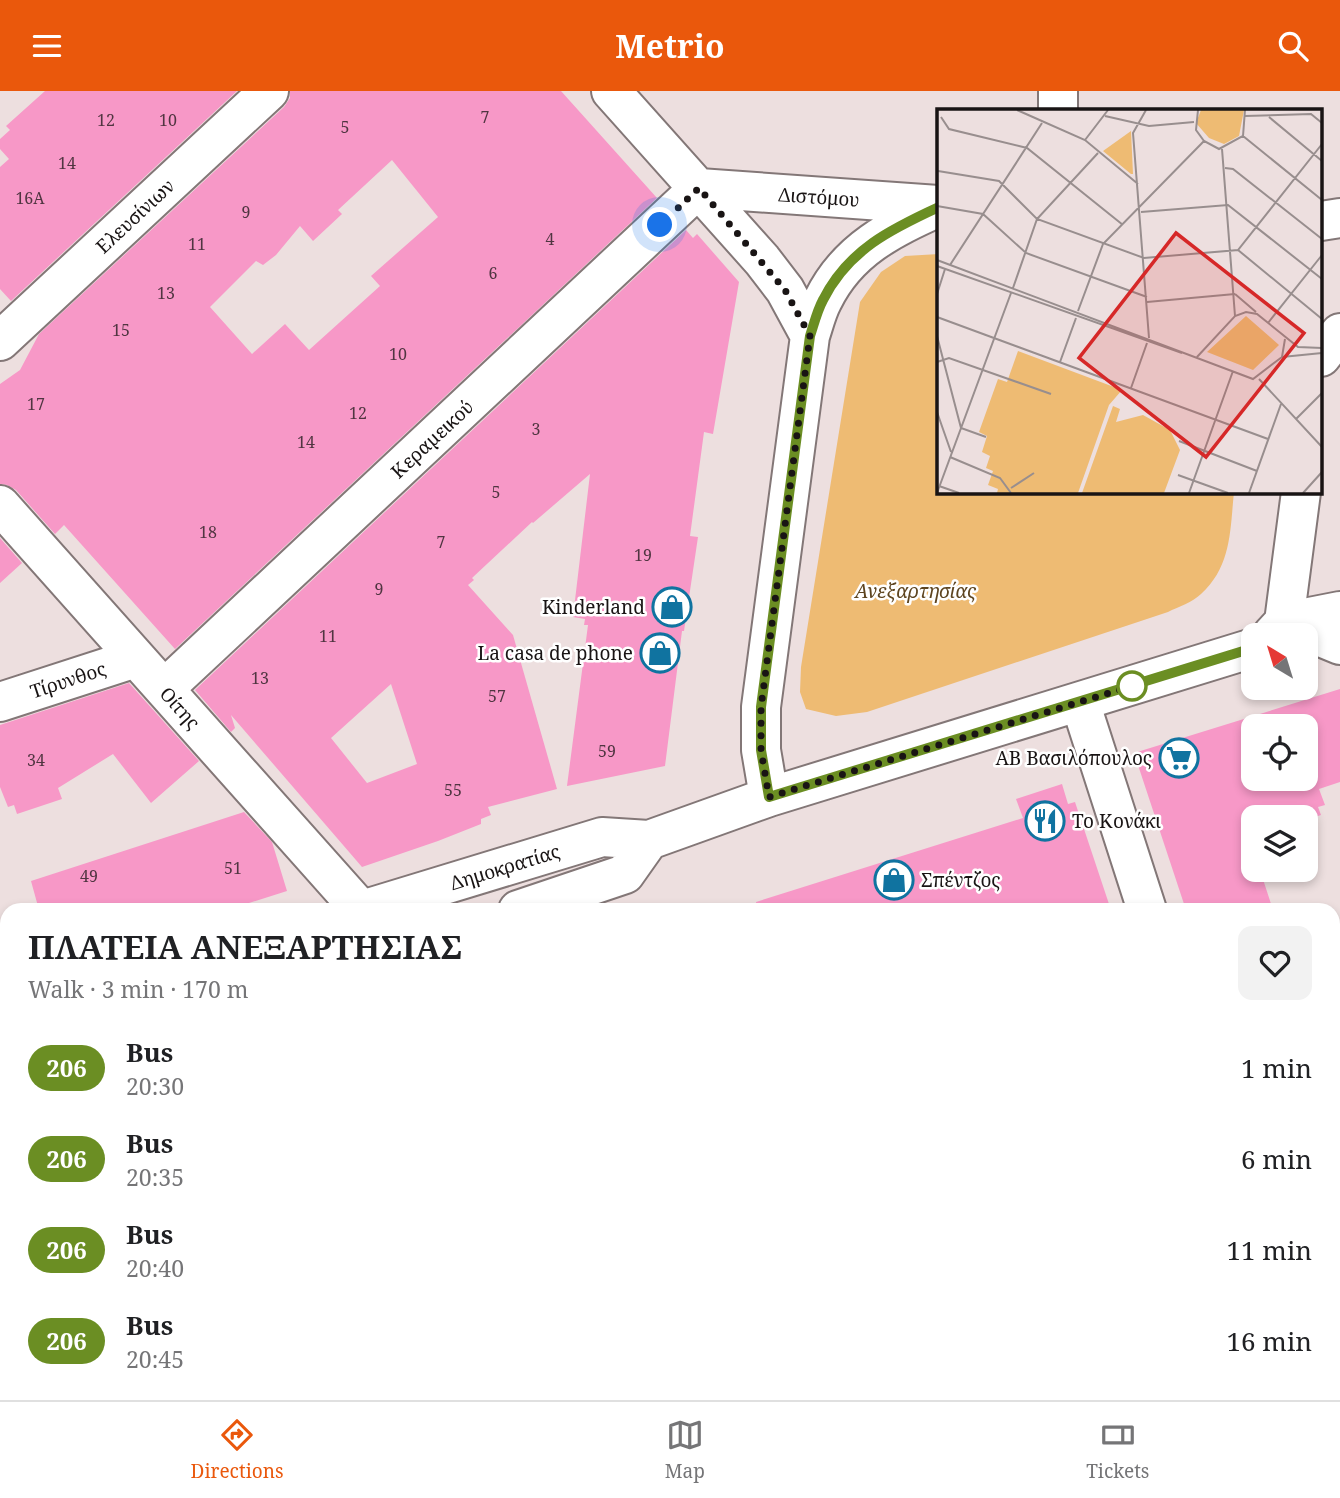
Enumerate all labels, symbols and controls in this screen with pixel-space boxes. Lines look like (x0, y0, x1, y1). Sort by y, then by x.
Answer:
text: Metrio (615, 24, 725, 67)
icon: menu (28, 27, 66, 65)
icon: search (1274, 27, 1312, 65)
house number: 7 (481, 106, 490, 128)
house number: 12 (97, 109, 115, 131)
house number: 10 (159, 109, 177, 131)
inset map (937, 109, 1322, 493)
house number: 5 (341, 116, 349, 138)
house number: 14 (58, 152, 76, 174)
street label: Ελευσίνιων (90, 173, 180, 259)
street label: Διστόμου (778, 181, 860, 213)
house number: 16Α (15, 187, 45, 209)
house number: 9 (242, 201, 250, 223)
your location (642, 207, 677, 242)
house number: 4 (546, 228, 555, 250)
house number: 11 (188, 233, 206, 255)
house number: 6 (489, 262, 498, 284)
house number: 13 (157, 282, 175, 304)
house number: 15 (112, 319, 130, 341)
house number: 10 (389, 343, 407, 365)
house number: 17 (27, 393, 45, 415)
street label: Κεραµεικού (385, 394, 479, 484)
house number: 12 (349, 402, 367, 424)
house number: 3 (532, 418, 541, 440)
house number: 14 (297, 431, 315, 453)
house number: 5 (492, 481, 500, 503)
house number: 18 (199, 521, 217, 543)
house number: 7 (437, 531, 446, 553)
house number: 19 (634, 544, 652, 566)
house number: 9 (375, 578, 383, 600)
park label: Ανεξαρτησίας (854, 578, 977, 604)
shop icon: Kinderland (651, 586, 693, 628)
place label: Kinderland (542, 594, 645, 620)
north arrow (1241, 623, 1318, 700)
map controls (1241, 623, 1318, 882)
house number: 11 (319, 625, 337, 647)
shop icon: La casa de phone (639, 632, 681, 674)
place label: La casa de phone (477, 640, 633, 666)
street label: Τίρυνθος (27, 656, 109, 704)
house number: 13 (251, 667, 269, 689)
unlabelled marker (1117, 671, 1147, 701)
street label: Οίτης (154, 681, 206, 735)
house number: 57 (488, 685, 506, 707)
button: locate (1241, 714, 1318, 791)
supermarket icon: ΑΒ Βασιλόπουλος (1158, 737, 1200, 779)
house number: 59 (598, 740, 616, 762)
place label: ΑΒ Βασιλόπουλος (995, 745, 1152, 771)
house number: 34 (27, 749, 45, 771)
house number: 55 (444, 779, 462, 801)
restaurant icon: Το Κονάκι (1024, 800, 1066, 842)
button: layers (1241, 805, 1318, 882)
place label: Το Κονάκι (1072, 808, 1162, 834)
street label: Δημοκρατίας (447, 838, 563, 896)
house number: 51 (224, 857, 242, 879)
shop icon: Σπέντζος (873, 859, 915, 901)
house number: 49 (80, 865, 98, 887)
place label: Σπέντζος (921, 867, 1000, 893)
text: ΠΛΑΤΕΙΑ ΑΝΕΞΑΡΤΗΣΙΑΣ (28, 924, 462, 969)
button: heart (1238, 926, 1312, 1000)
text: Walk · 3 min · 170 m (28, 973, 248, 1005)
text: Bus (126, 1034, 173, 1070)
text: 1 min (1241, 1050, 1312, 1086)
text: 206 (46, 1051, 87, 1084)
text: 20:30 (126, 1070, 184, 1102)
text: Bus (126, 1125, 173, 1161)
text: 6 min (1241, 1141, 1312, 1177)
text: 206 (46, 1142, 87, 1175)
text: 20:35 (126, 1161, 184, 1193)
text: Bus (126, 1216, 173, 1252)
text: 11 min (1227, 1232, 1312, 1268)
text: 206 (46, 1233, 87, 1266)
text: 20:40 (126, 1252, 184, 1284)
text: Bus (126, 1307, 173, 1343)
text: 16 min (1227, 1323, 1312, 1359)
text: 206 (46, 1324, 87, 1357)
text: 20:45 (126, 1343, 184, 1375)
tab: Directions (191, 1416, 284, 1484)
tab: Map (665, 1416, 705, 1484)
tab: Tickets (1086, 1416, 1149, 1484)

